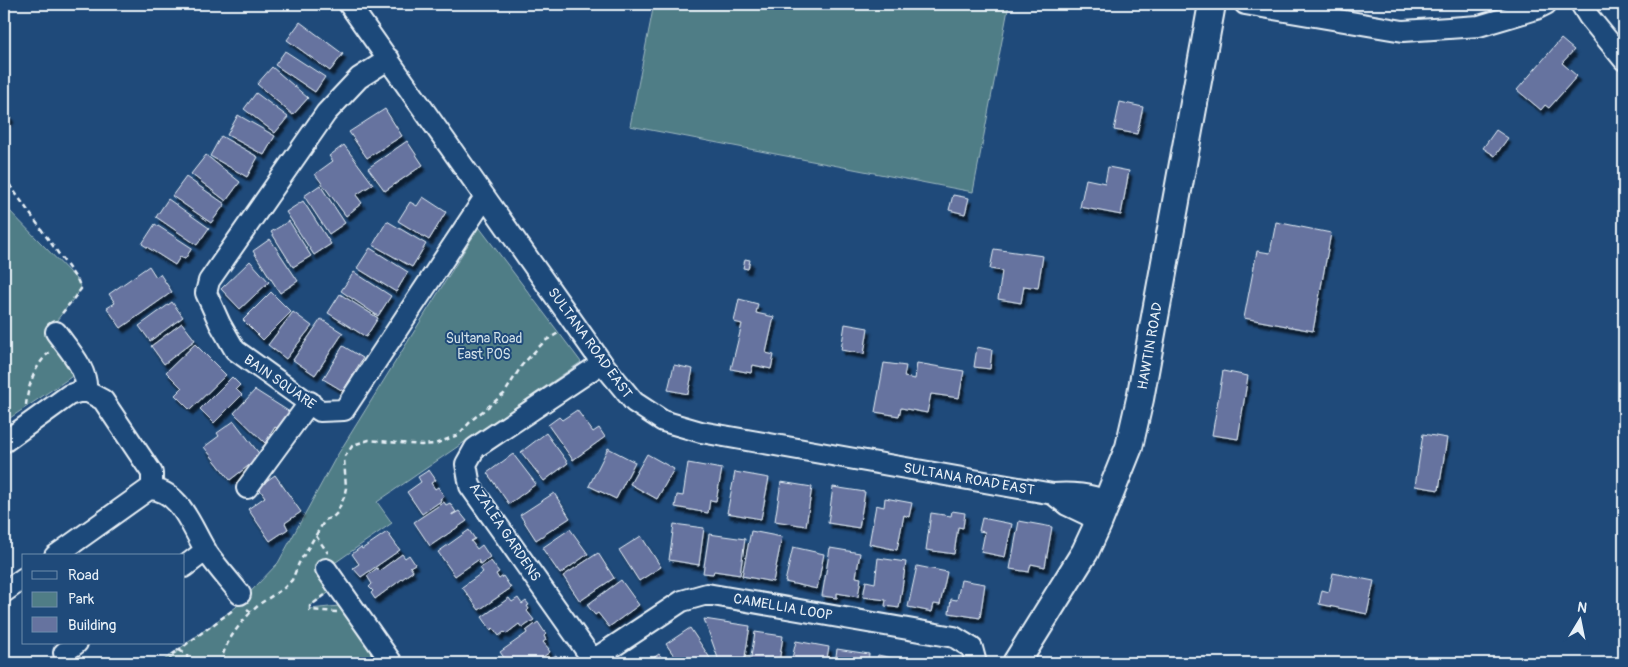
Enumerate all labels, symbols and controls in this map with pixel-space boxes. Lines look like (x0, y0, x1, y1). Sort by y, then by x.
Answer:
street label: SULTANA ROAD EAST (544, 284, 636, 402)
street label: HAWTIN ROAD (1134, 301, 1166, 391)
park label: Sultana Road East POS (446, 330, 523, 363)
street label: BAIN SQUARE (241, 351, 319, 413)
street label: SULTANA ROAD EAST (902, 459, 1036, 499)
street label: AZALEA GARDENS (466, 479, 544, 585)
legend (22, 554, 185, 644)
text: Road (68, 566, 99, 585)
text: Park (68, 590, 95, 609)
street label: CAMELLIA LOOP (732, 590, 834, 624)
north arrow (1556, 594, 1606, 644)
text: N (1576, 598, 1588, 617)
text: Building (68, 616, 116, 635)

